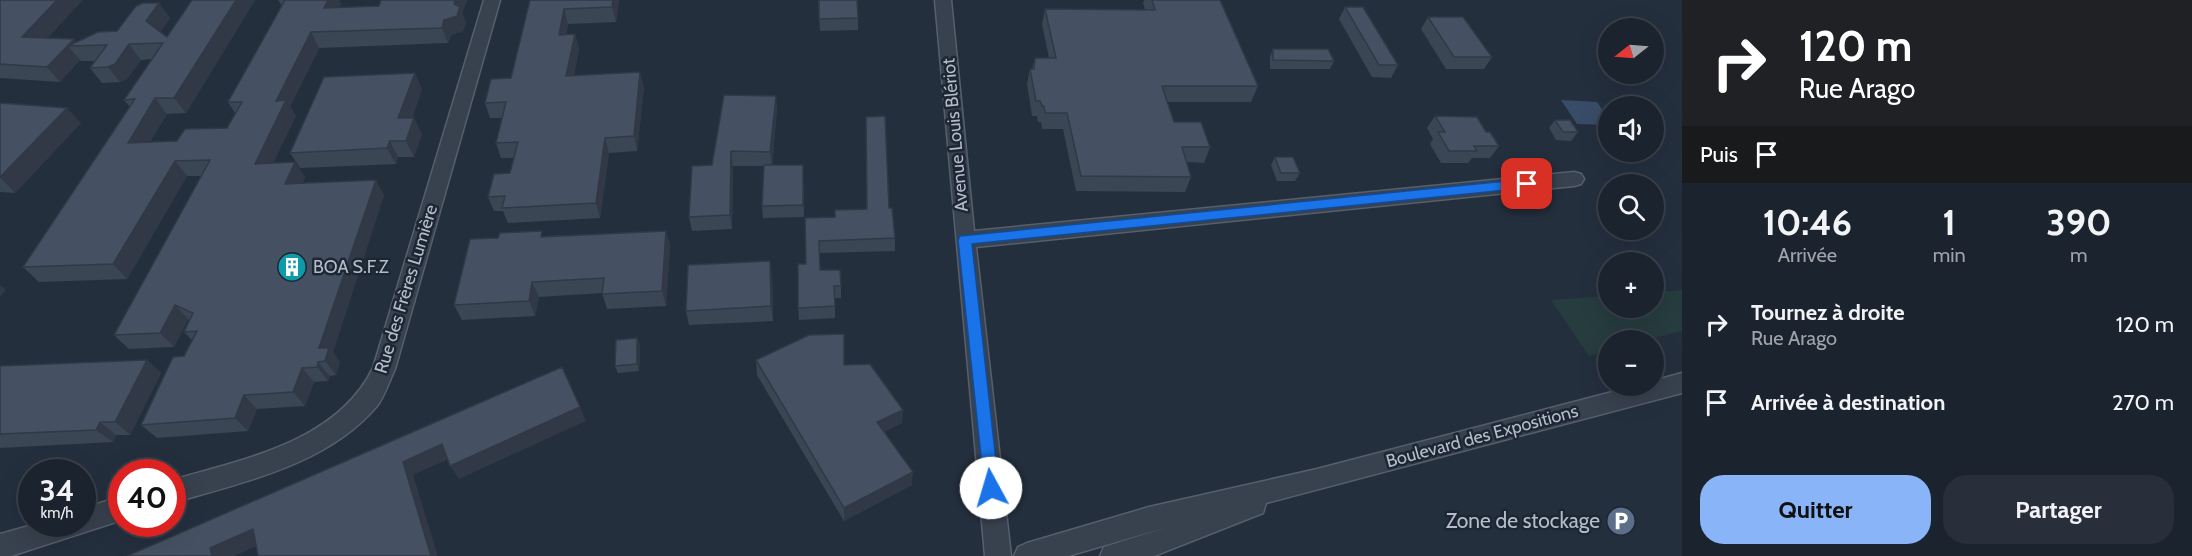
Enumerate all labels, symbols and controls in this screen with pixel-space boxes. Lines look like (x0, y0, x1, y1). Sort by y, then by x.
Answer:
north arrow (1598, 18, 1664, 84)
map controls (1598, 18, 1664, 396)
text: 120 m (1799, 20, 1912, 72)
icon: right (1700, 24, 1778, 102)
street label: Avenue Louis Blériot (937, 57, 973, 213)
text: Rue Arago (1799, 72, 1915, 105)
button: sound (1598, 96, 1664, 162)
icon: arrive (1750, 138, 1783, 171)
text: Puis (1700, 141, 1738, 168)
pin (1501, 158, 1552, 209)
icon: arrive (1510, 167, 1543, 200)
button: search (1598, 174, 1664, 240)
text: 10:46 (1763, 200, 1852, 244)
text: 1 (1942, 200, 1956, 244)
text: 390 (2046, 200, 2111, 244)
street label: Rue des Frères Lumière (370, 202, 442, 376)
text: Arrivée (1778, 243, 1837, 267)
text: min (1933, 243, 1966, 267)
text: m (2070, 243, 2088, 267)
building icon: BOA S.F.Z (276, 251, 308, 283)
button: + (1598, 252, 1664, 318)
place label: BOA S.F.Z (313, 256, 389, 278)
text: Tournez à droite (1751, 299, 1905, 326)
icon: right (1700, 308, 1733, 341)
text: 120 m (2116, 311, 2174, 338)
text: Rue Arago (1751, 326, 1837, 350)
button: − (1598, 330, 1664, 396)
icon: arrive (1700, 386, 1733, 419)
text: Arrivée à destination (1751, 389, 1945, 416)
text: 270 m (2112, 389, 2174, 416)
street label: Boulevard des Expositions (1384, 400, 1580, 472)
position arrow (959, 456, 1023, 520)
speed limit sign: 40 (108, 459, 186, 537)
text: 34 (40, 472, 74, 509)
button: Quitter (1700, 475, 1931, 544)
button: Partager (1943, 475, 2174, 544)
text: km/h (41, 504, 73, 522)
parking icon: Zone de stockage (1605, 505, 1637, 537)
place label: Zone de stockage (1446, 508, 1600, 533)

